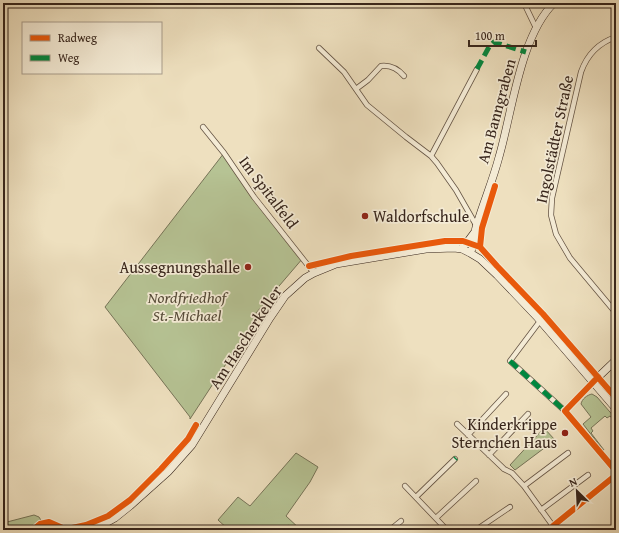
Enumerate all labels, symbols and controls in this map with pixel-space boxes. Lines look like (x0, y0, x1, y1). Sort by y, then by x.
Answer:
legend (22, 22, 162, 74)
scale bar (469, 22, 536, 48)
text: 100 m (475, 27, 505, 44)
text: Radweg (58, 29, 97, 46)
text: Weg (58, 49, 79, 66)
street label: Am Banngraben (470, 56, 522, 166)
street label: Ingolstädter Straße (529, 73, 579, 205)
street label: Im Spitalfeld (234, 151, 305, 234)
place label: Waldorfschule (373, 204, 469, 228)
marker: Waldorfschule (360, 211, 370, 221)
place label: Aussegnungshalle (119, 255, 240, 279)
marker: Aussegnungshalle (243, 262, 253, 272)
street label: Am Hascherkeller (202, 280, 288, 394)
park label: Nordfriedhof St.-Michael (147, 285, 230, 327)
place label: Kinderkrippe Sternchen Haus (451, 412, 557, 454)
marker: Kinderkrippe Sternchen Haus (560, 428, 570, 438)
north arrow (557, 471, 597, 511)
text: N (566, 473, 580, 491)

